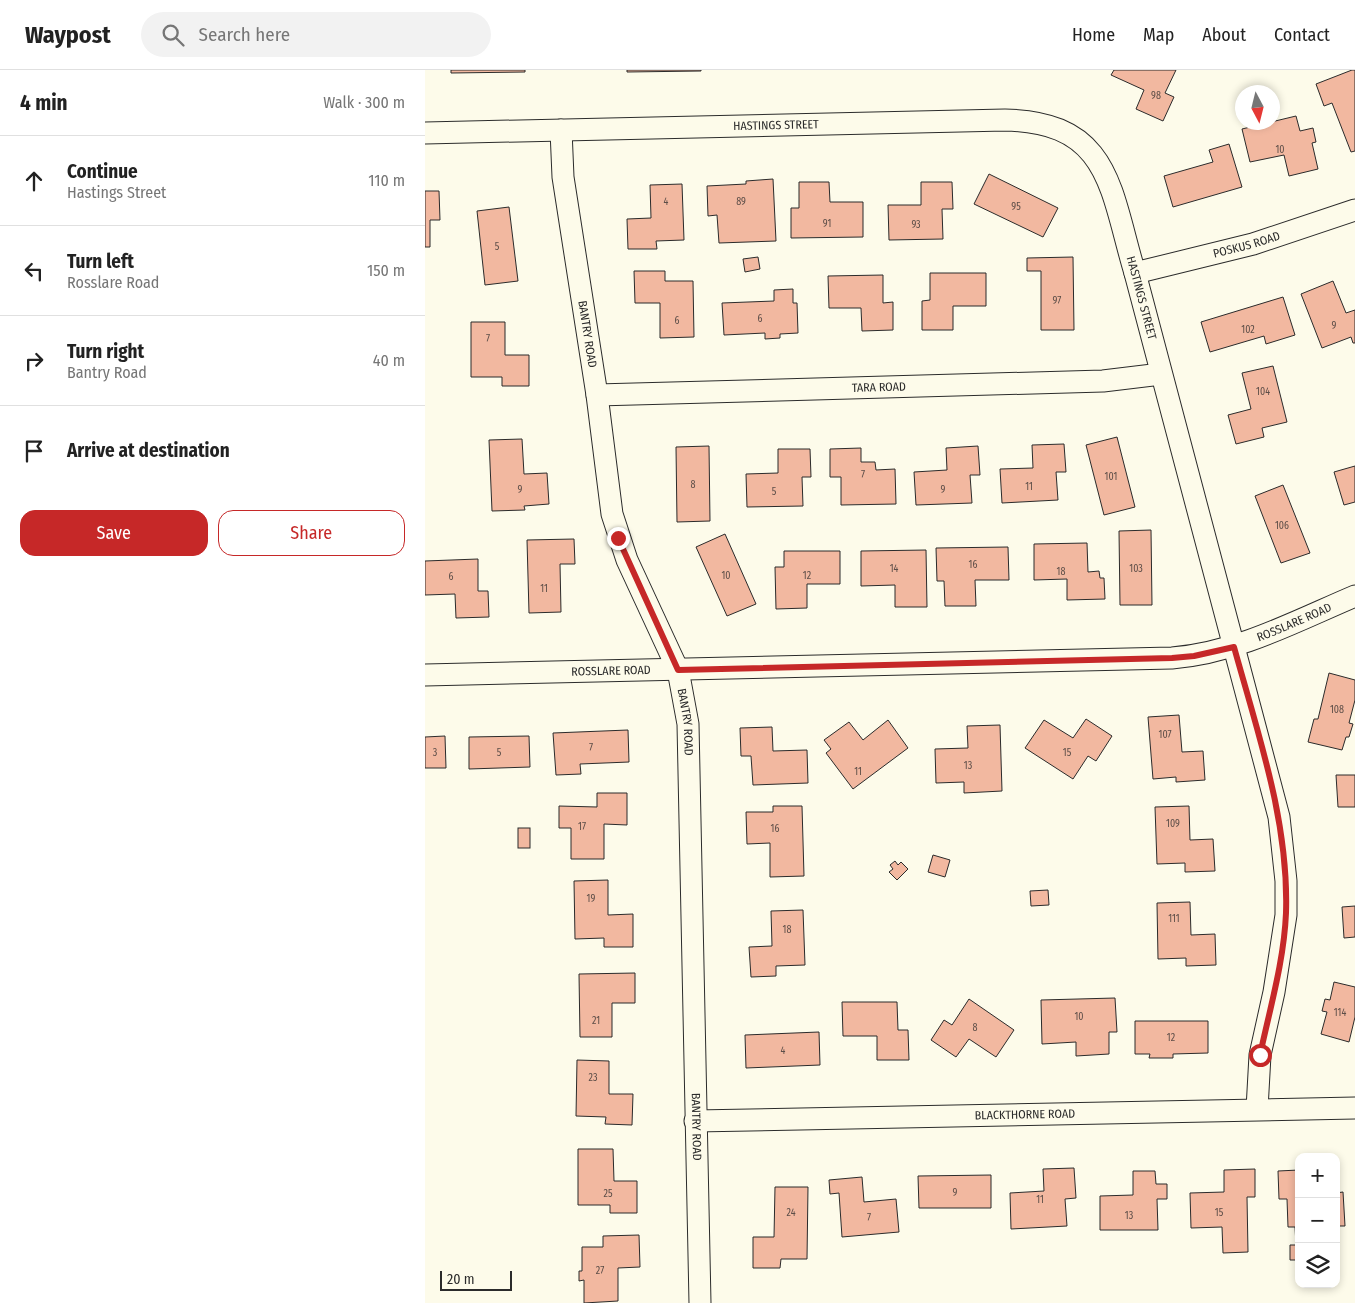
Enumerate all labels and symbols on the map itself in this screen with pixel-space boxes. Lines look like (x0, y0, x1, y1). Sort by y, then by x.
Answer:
north arrow (1235, 85, 1280, 130)
house number: 98 (1151, 90, 1161, 102)
street label: HASTINGS STREET (733, 117, 819, 133)
house number: 10 (1275, 144, 1285, 156)
house number: 4 (664, 196, 669, 208)
house number: 89 (736, 196, 746, 208)
house number: 95 (1011, 201, 1021, 213)
house number: 91 (823, 218, 831, 230)
house number: 93 (911, 219, 921, 231)
street label: POSKUS ROAD (1212, 229, 1282, 261)
house number: 5 (495, 241, 500, 253)
street label: HASTINGS STREET (1124, 255, 1159, 342)
house number: 97 (1053, 295, 1061, 307)
street label: BANTRY ROAD (575, 299, 600, 369)
house number: 6 (758, 313, 763, 325)
house number: 6 (675, 315, 680, 327)
house number: 9 (1332, 320, 1337, 332)
house number: 102 (1241, 324, 1255, 336)
house number: 7 (486, 333, 490, 345)
street label: TARA ROAD (852, 379, 906, 395)
house number: 104 (1256, 386, 1270, 398)
house number: 7 (861, 469, 865, 481)
house number: 101 (1105, 471, 1117, 483)
house number: 8 (691, 479, 696, 491)
house number: 11 (1025, 481, 1033, 493)
house number: 9 (518, 484, 523, 496)
house number: 9 (941, 484, 946, 496)
house number: 5 (772, 486, 777, 498)
house number: 106 (1275, 520, 1289, 532)
route end (607, 527, 630, 550)
house number: 16 (969, 559, 977, 571)
house number: 14 (890, 563, 899, 575)
house number: 103 (1129, 563, 1143, 575)
house number: 18 (1057, 566, 1065, 578)
house number: 10 (721, 570, 731, 582)
house number: 12 (803, 570, 812, 582)
house number: 6 (449, 571, 454, 583)
house number: 11 (540, 583, 548, 595)
street label: ROSSLARE ROAD (1255, 600, 1334, 644)
street label: ROSSLARE ROAD (571, 663, 651, 679)
street label: BANTRY ROAD (675, 687, 696, 756)
house number: 108 (1330, 704, 1344, 716)
house number: 107 (1159, 729, 1171, 741)
house number: 7 (589, 742, 593, 754)
house number: 3 (433, 747, 438, 759)
house number: 5 (497, 747, 502, 759)
house number: 15 (1063, 747, 1072, 759)
house number: 13 (964, 760, 973, 772)
house number: 11 (854, 766, 862, 778)
house number: 109 (1166, 818, 1180, 830)
house number: 17 (578, 821, 586, 833)
house number: 16 (771, 823, 779, 835)
house number: 19 (587, 893, 596, 905)
house number: 111 (1168, 913, 1180, 925)
house number: 18 (783, 924, 791, 936)
house number: 114 (1334, 1007, 1346, 1019)
house number: 10 (1074, 1011, 1084, 1023)
house number: 21 (592, 1015, 600, 1027)
house number: 8 (973, 1022, 978, 1034)
house number: 12 (1167, 1032, 1176, 1044)
route start (1249, 1044, 1272, 1067)
house number: 4 (781, 1045, 786, 1057)
house number: 23 (589, 1072, 598, 1084)
street label: BANTRY ROAD (689, 1093, 704, 1161)
street label: BLACKTHORNE ROAD (975, 1107, 1075, 1122)
house number: 9 (953, 1187, 958, 1199)
house number: 25 (604, 1188, 613, 1200)
house number: 11 (1036, 1194, 1044, 1206)
house number: 24 (786, 1207, 796, 1219)
house number: 15 (1215, 1207, 1224, 1219)
house number: 13 (1125, 1210, 1134, 1222)
house number: 7 (867, 1212, 871, 1224)
house number: 27 (596, 1265, 604, 1277)
scale bar (440, 1268, 513, 1291)

